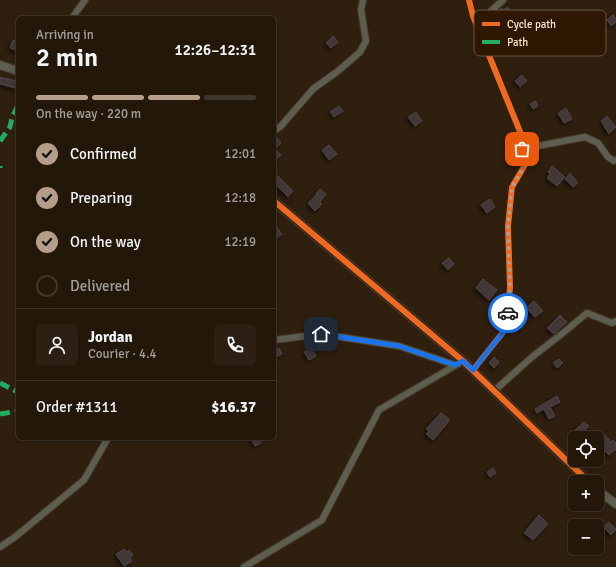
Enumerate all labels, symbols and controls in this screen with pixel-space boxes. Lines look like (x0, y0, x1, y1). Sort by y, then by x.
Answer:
legend (474, 10, 606, 56)
text: Cycle path (507, 18, 556, 31)
text: Arriving in (36, 27, 94, 43)
text: Path (507, 36, 528, 49)
text: 12:26–12:31 (175, 41, 256, 59)
text: 2 min (36, 42, 98, 74)
text: On the way · 220 m (36, 106, 141, 122)
pin (505, 132, 539, 166)
icon: bag (511, 138, 533, 160)
icon: check (36, 143, 58, 165)
text: Confirmed (70, 145, 137, 163)
text: 12:01 (224, 146, 256, 162)
icon: check (36, 187, 58, 209)
text: Preparing (70, 189, 133, 207)
text: 12:18 (224, 190, 256, 206)
icon: check (36, 231, 58, 253)
text: On the way (70, 233, 141, 251)
text: 12:19 (224, 234, 256, 250)
text: Delivered (70, 277, 130, 295)
courier (488, 293, 528, 333)
icon: car (497, 302, 519, 324)
pin (304, 317, 338, 351)
icon: home (310, 323, 332, 345)
button: person (36, 324, 78, 366)
button: phone (214, 324, 256, 366)
text: Jordan (88, 328, 133, 346)
text: Courier · 4.4 (88, 346, 157, 362)
text: Order #1311 (36, 398, 118, 416)
text: $16.37 (211, 398, 256, 416)
map controls (568, 431, 604, 555)
button: locate (568, 431, 604, 467)
button: + (568, 475, 604, 511)
button: − (568, 519, 604, 555)

